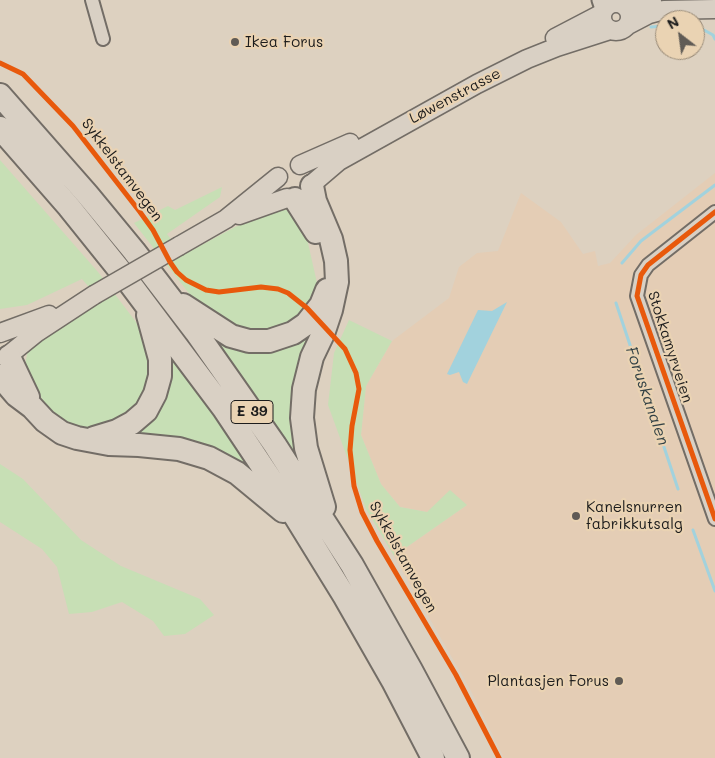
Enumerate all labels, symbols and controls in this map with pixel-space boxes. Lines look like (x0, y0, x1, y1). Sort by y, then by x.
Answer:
north arrow (655, 10, 705, 60)
text: N (663, 12, 682, 33)
place label: Ikea Forus (245, 33, 323, 51)
marker: Ikea Forus (229, 36, 241, 48)
street label: Løwenstrasse (406, 64, 504, 128)
street label: Sykkelstamvegen (78, 115, 166, 225)
street label: Stokkamyrveien (644, 289, 696, 405)
water label: Foruskanalen (621, 344, 673, 448)
road number: E 39 (231, 401, 273, 424)
street label: Sykkelstamvegen (365, 498, 441, 616)
place label: Kanelsnurren fabrikkutsalg (586, 498, 683, 533)
marker: Kanelsnurren fabrikkutsalg (570, 510, 582, 522)
place label: Plantasjen Forus (487, 672, 609, 690)
marker: Plantasjen Forus (613, 675, 625, 687)

